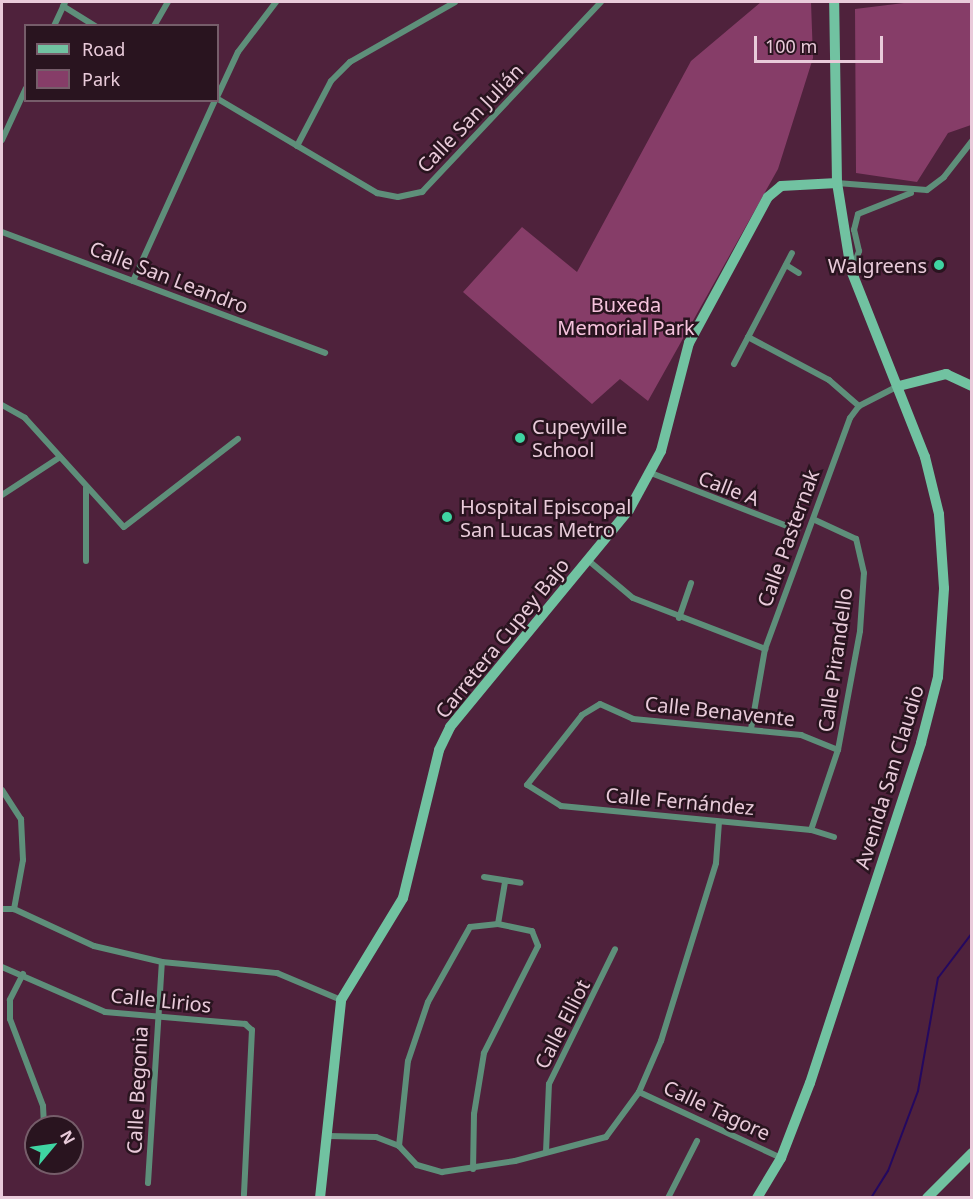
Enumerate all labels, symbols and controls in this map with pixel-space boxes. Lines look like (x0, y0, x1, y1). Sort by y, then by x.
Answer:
legend (24, 24, 219, 102)
scale bar (757, 24, 886, 62)
text: 100 m (765, 34, 817, 58)
text: Road (82, 37, 125, 61)
street label: Calle San Julián (412, 59, 528, 177)
text: Park (82, 67, 120, 91)
street label: Calle San Leandro (86, 236, 252, 318)
place label: Walgreens (828, 253, 927, 277)
marker: Walgreens (932, 258, 946, 272)
park label: Buxeda Memorial Park (557, 292, 695, 339)
place label: Cupeyville School (532, 414, 627, 461)
marker: Cupeyville School (513, 431, 527, 445)
street label: Calle A (695, 465, 763, 511)
street label: Calle Pasternak (752, 466, 824, 610)
place label: Hospital Episcopal San Lucas Metro (460, 494, 631, 541)
marker: Hospital Episcopal San Lucas Metro (438, 508, 456, 526)
street label: Carretera Cupey Bajo (430, 553, 574, 723)
street label: Calle Pirandello (813, 586, 857, 734)
street label: Avenida San Claudio (850, 682, 928, 872)
street label: Calle Benavente (644, 691, 796, 731)
street label: Calle Fernández (605, 783, 755, 819)
street label: Calle Elliot (529, 976, 595, 1072)
street label: Calle Lirios (109, 983, 213, 1017)
street label: Calle Begonia (122, 1025, 152, 1155)
street label: Calle Tagore (660, 1075, 774, 1145)
north arrow (24, 1115, 84, 1175)
text: N (55, 1126, 81, 1148)

